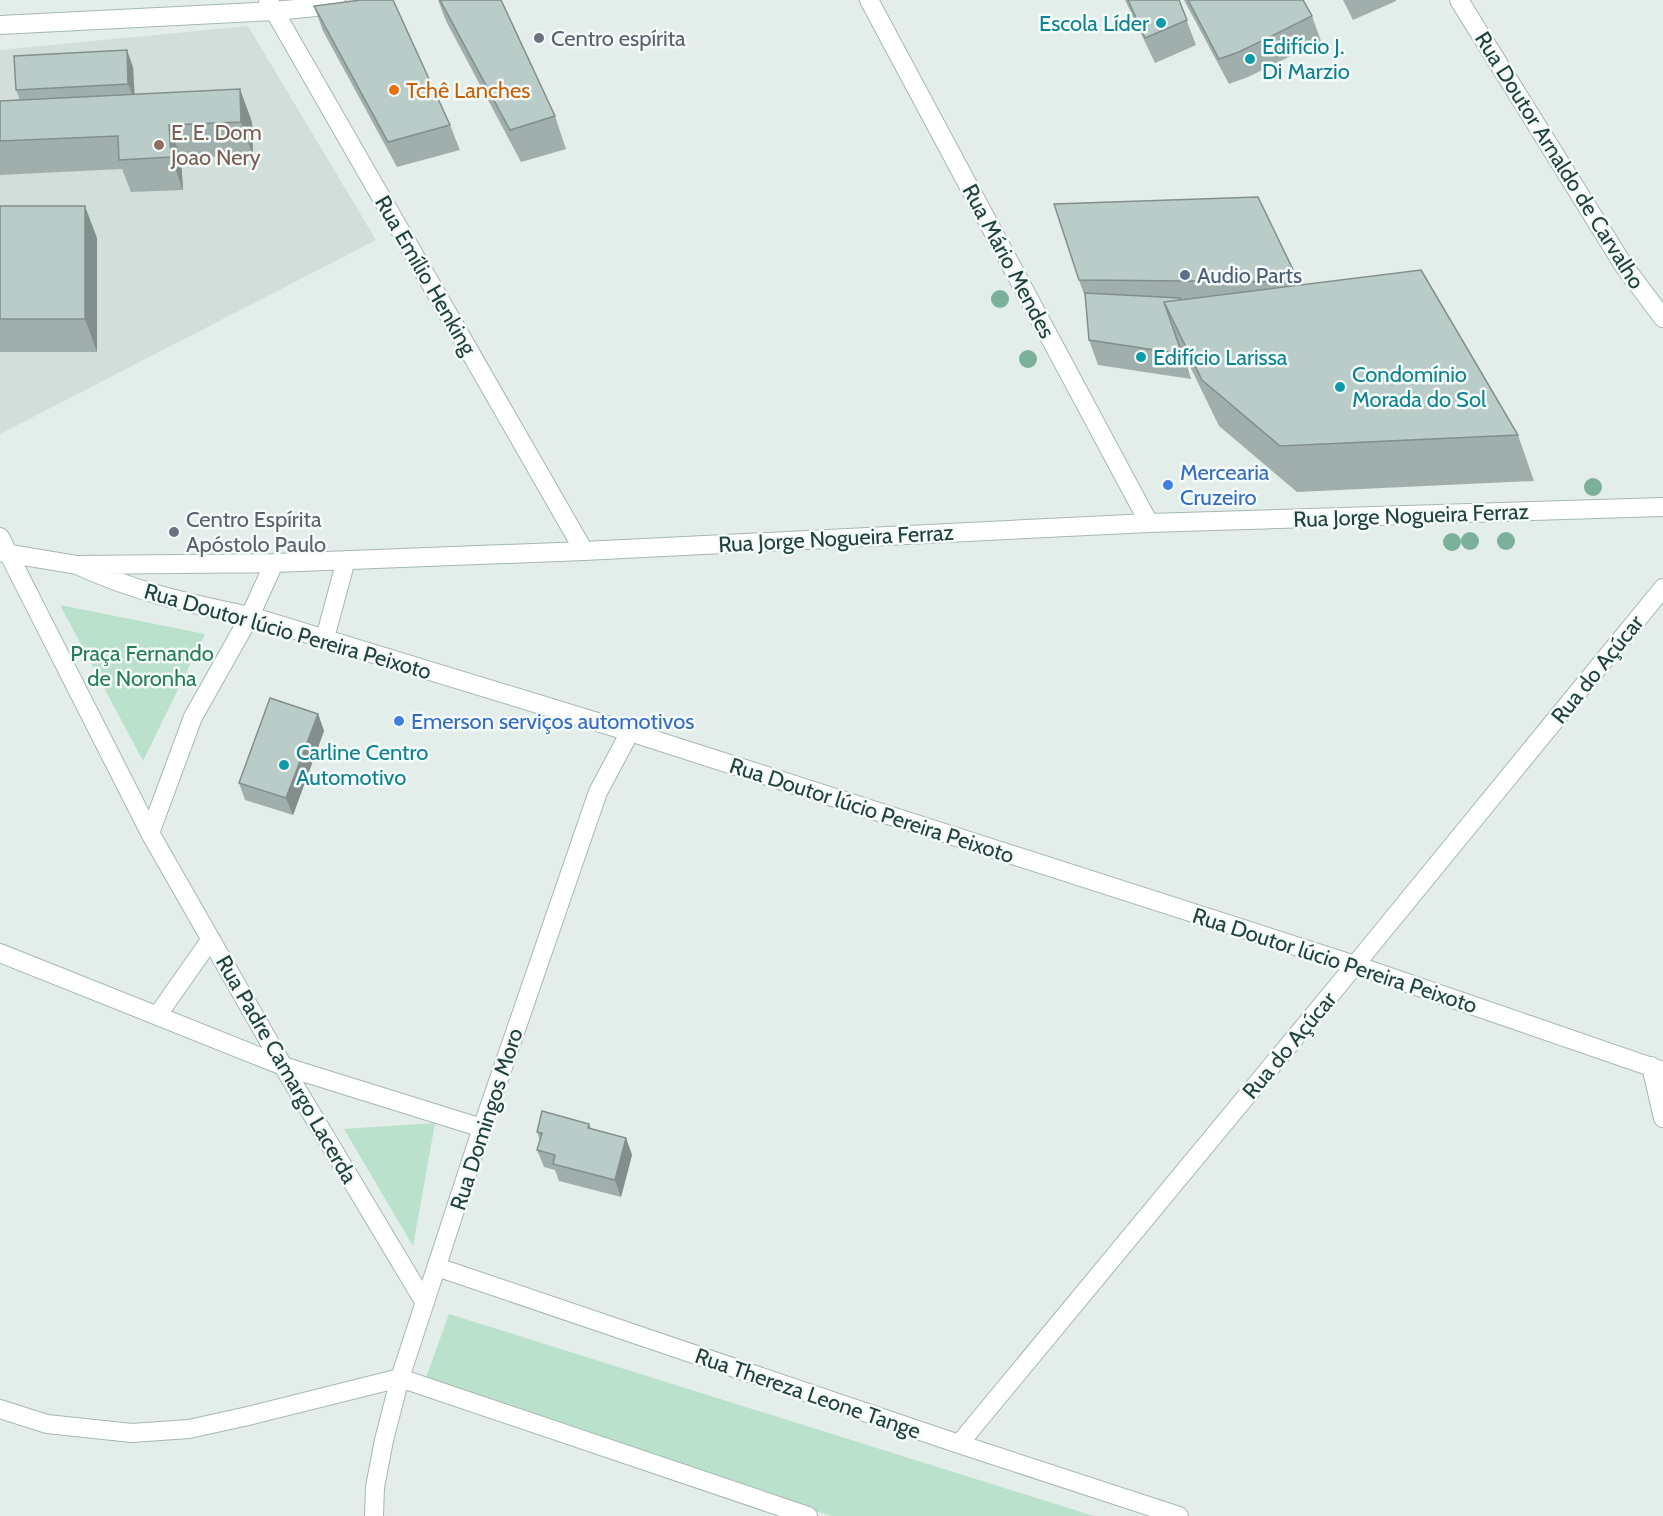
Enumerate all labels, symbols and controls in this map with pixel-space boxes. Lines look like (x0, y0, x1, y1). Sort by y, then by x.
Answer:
place label: Escola Líder (1039, 10, 1149, 37)
marker: Escola Líder (1154, 16, 1168, 30)
place label: Centro espírita (551, 25, 686, 52)
street label: Rua Doutor Arnaldo de Carvalho (1469, 27, 1650, 294)
marker: Centro espírita (532, 31, 546, 45)
place label: Edifício J. Di Marzio (1262, 33, 1350, 85)
marker: Edifício J. Di Marzio (1243, 52, 1257, 66)
place label: Tchê Lanches (406, 77, 530, 104)
marker: Tchê Lanches (387, 83, 401, 97)
place label: E. E. Dom Joao Nery (170, 119, 262, 171)
marker: E. E. Dom Joao Nery (152, 138, 166, 152)
street label: Rua Mário Mendes (957, 180, 1061, 343)
street label: Rua Emílio Henking (369, 191, 483, 361)
place label: Audio Parts (1197, 262, 1302, 289)
marker: Audio Parts (1178, 268, 1192, 282)
place label: Edifício Larissa (1153, 344, 1288, 371)
marker: Edifício Larissa (1134, 350, 1148, 364)
place label: Condomínio Morada do Sol (1352, 361, 1487, 413)
marker: Condomínio Morada do Sol (1333, 380, 1347, 394)
place label: Mercearia Cruzeiro (1180, 459, 1270, 511)
marker: Mercearia Cruzeiro (1161, 478, 1175, 492)
street label: Rua Jorge Nogueira Ferraz (1293, 498, 1529, 533)
place label: Centro Espírita Apóstolo Paulo (186, 506, 326, 558)
street label: Rua Jorge Nogueira Ferraz (718, 519, 955, 558)
marker: Centro Espírita Apóstolo Paulo (167, 525, 181, 539)
street label: Rua Doutor lúcio Pereira Peixoto (141, 578, 435, 685)
street label: Rua do Açúcar (1545, 610, 1649, 729)
park label: Praça Fernando de Noronha (70, 640, 214, 692)
place label: Emerson serviços automotivos (411, 708, 694, 735)
marker: Emerson serviços automotivos (392, 714, 406, 728)
place label: Carline Centro Automotivo (296, 739, 428, 791)
street label: Rua Doutor lúcio Pereira Peixoto (726, 752, 1017, 869)
marker: Carline Centro Automotivo (277, 758, 291, 772)
street label: Rua Doutor lúcio Pereira Peixoto (1189, 902, 1480, 1019)
street label: Rua Padre Camargo Lacerda (210, 950, 363, 1188)
street label: Rua do Açúcar (1237, 986, 1342, 1104)
street label: Rua Domingos Moro (444, 1025, 529, 1214)
street label: Rua Thereza Leone Tange (692, 1342, 924, 1445)

